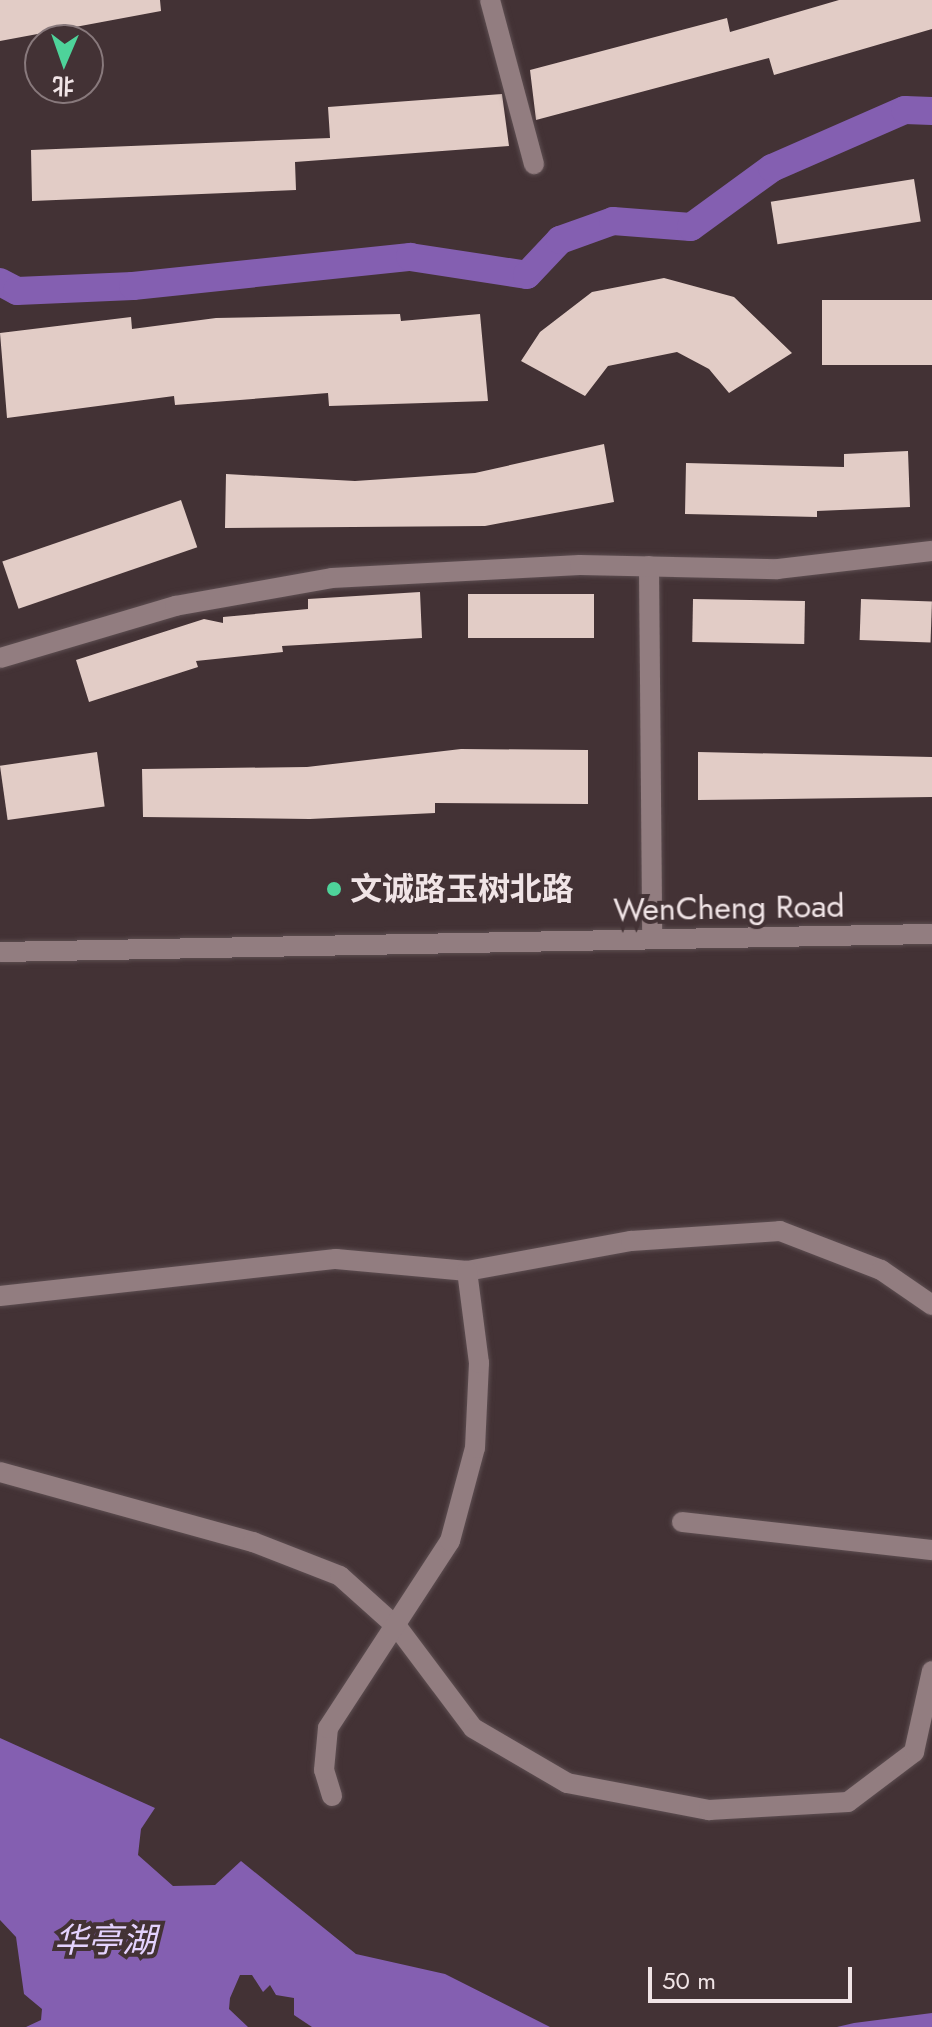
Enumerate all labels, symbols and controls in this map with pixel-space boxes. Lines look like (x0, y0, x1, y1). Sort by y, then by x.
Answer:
north arrow (24, 24, 104, 104)
text: 北 (52, 70, 75, 102)
place label: 文诚路玉树北路 (350, 870, 574, 908)
marker: 文诚路玉树北路 (325, 880, 343, 898)
street label: WenCheng Road (613, 887, 845, 929)
water label: 华亭湖 (54, 1921, 156, 1961)
scale bar (652, 1951, 856, 2001)
text: 50 m (662, 1963, 716, 1998)

